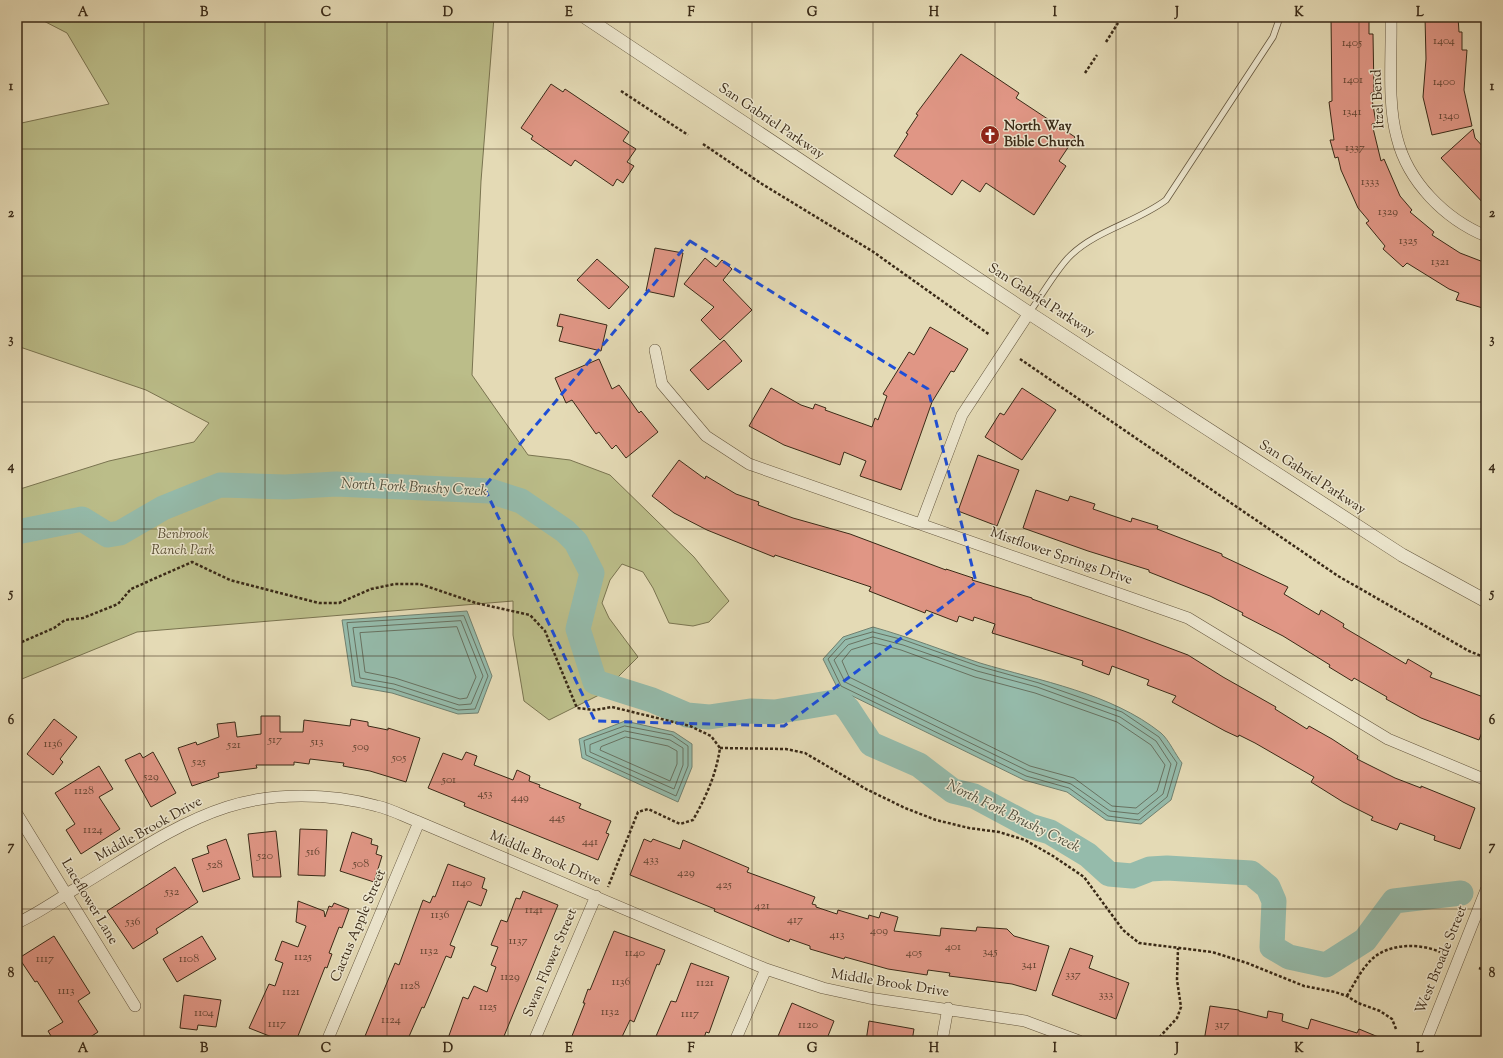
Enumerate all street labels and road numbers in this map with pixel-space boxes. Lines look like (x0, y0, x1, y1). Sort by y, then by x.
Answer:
street label: Itzel Bend (1367, 69, 1391, 129)
street label: San Gabriel Parkway (714, 79, 828, 165)
street label: San Gabriel Parkway (983, 259, 1099, 343)
street label: San Gabriel Parkway (1254, 436, 1370, 520)
street label: Mistflower Springs Drive (987, 523, 1135, 591)
street label: Middle Brook Drive (92, 792, 206, 868)
street label: Middle Brook Drive (486, 826, 604, 892)
street label: Laceflower Lane (56, 855, 122, 949)
street label: Cactus Apple Street (326, 866, 392, 986)
street label: West Broade Street (1411, 903, 1473, 1017)
street label: Swan Flower Street (519, 905, 583, 1020)
street label: Middle Brook Drive (829, 965, 951, 1003)

